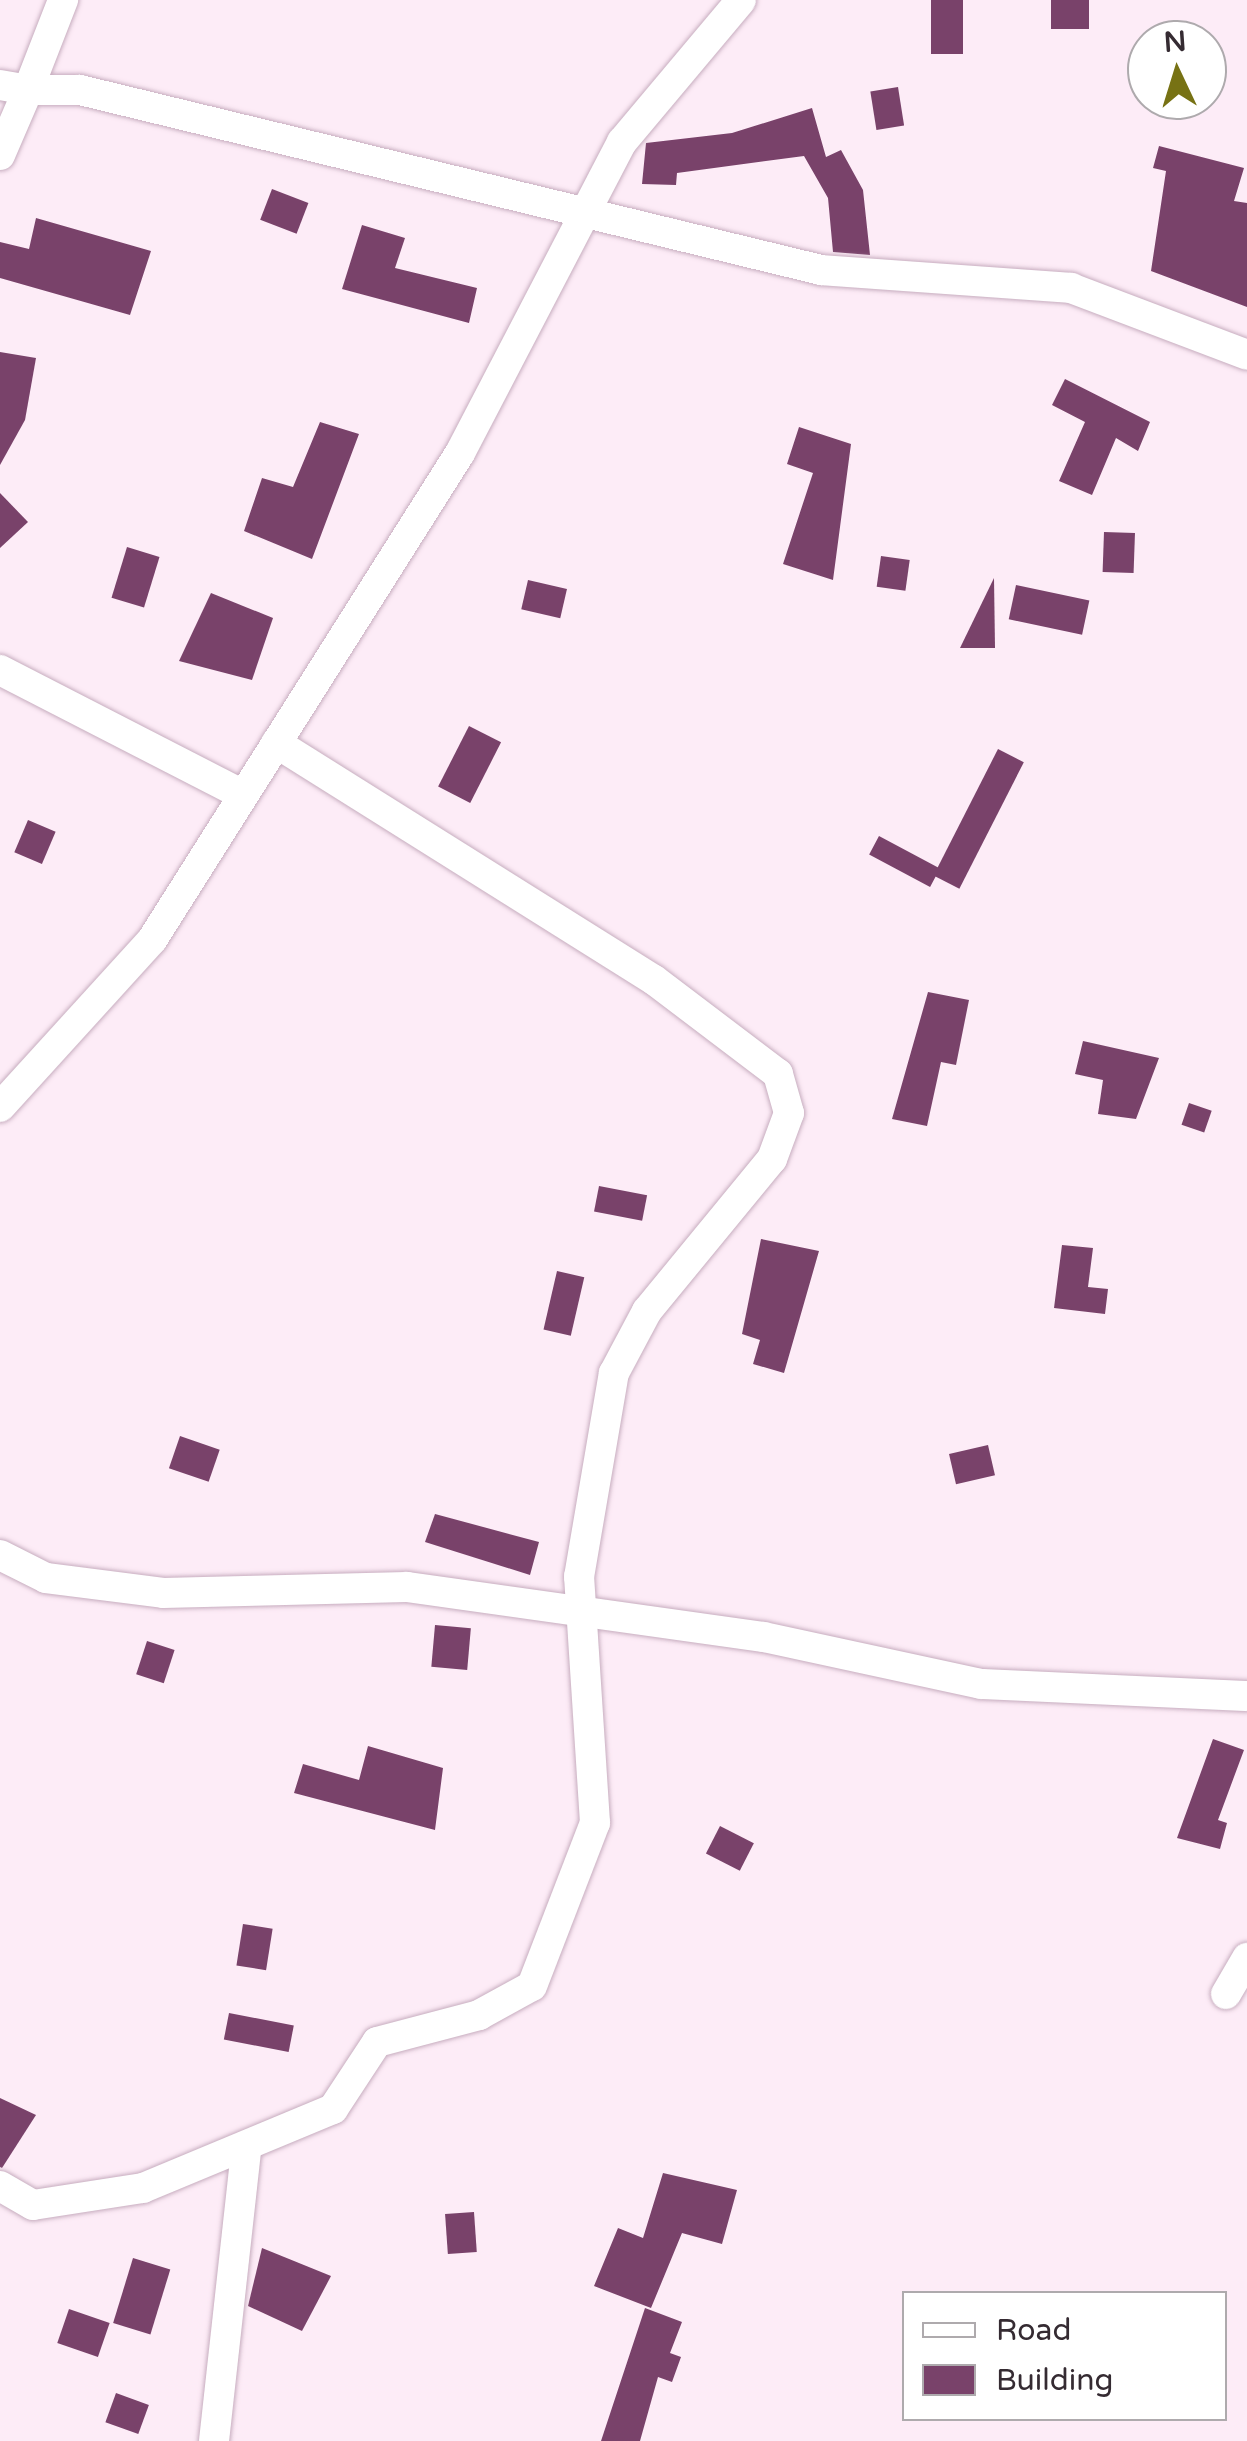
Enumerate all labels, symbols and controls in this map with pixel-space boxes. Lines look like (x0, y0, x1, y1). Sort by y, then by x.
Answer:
north arrow (1127, 20, 1227, 120)
text: N (1163, 24, 1187, 60)
legend (902, 2291, 1227, 2421)
text: Road (996, 2312, 1071, 2349)
text: Building (996, 2362, 1113, 2399)

